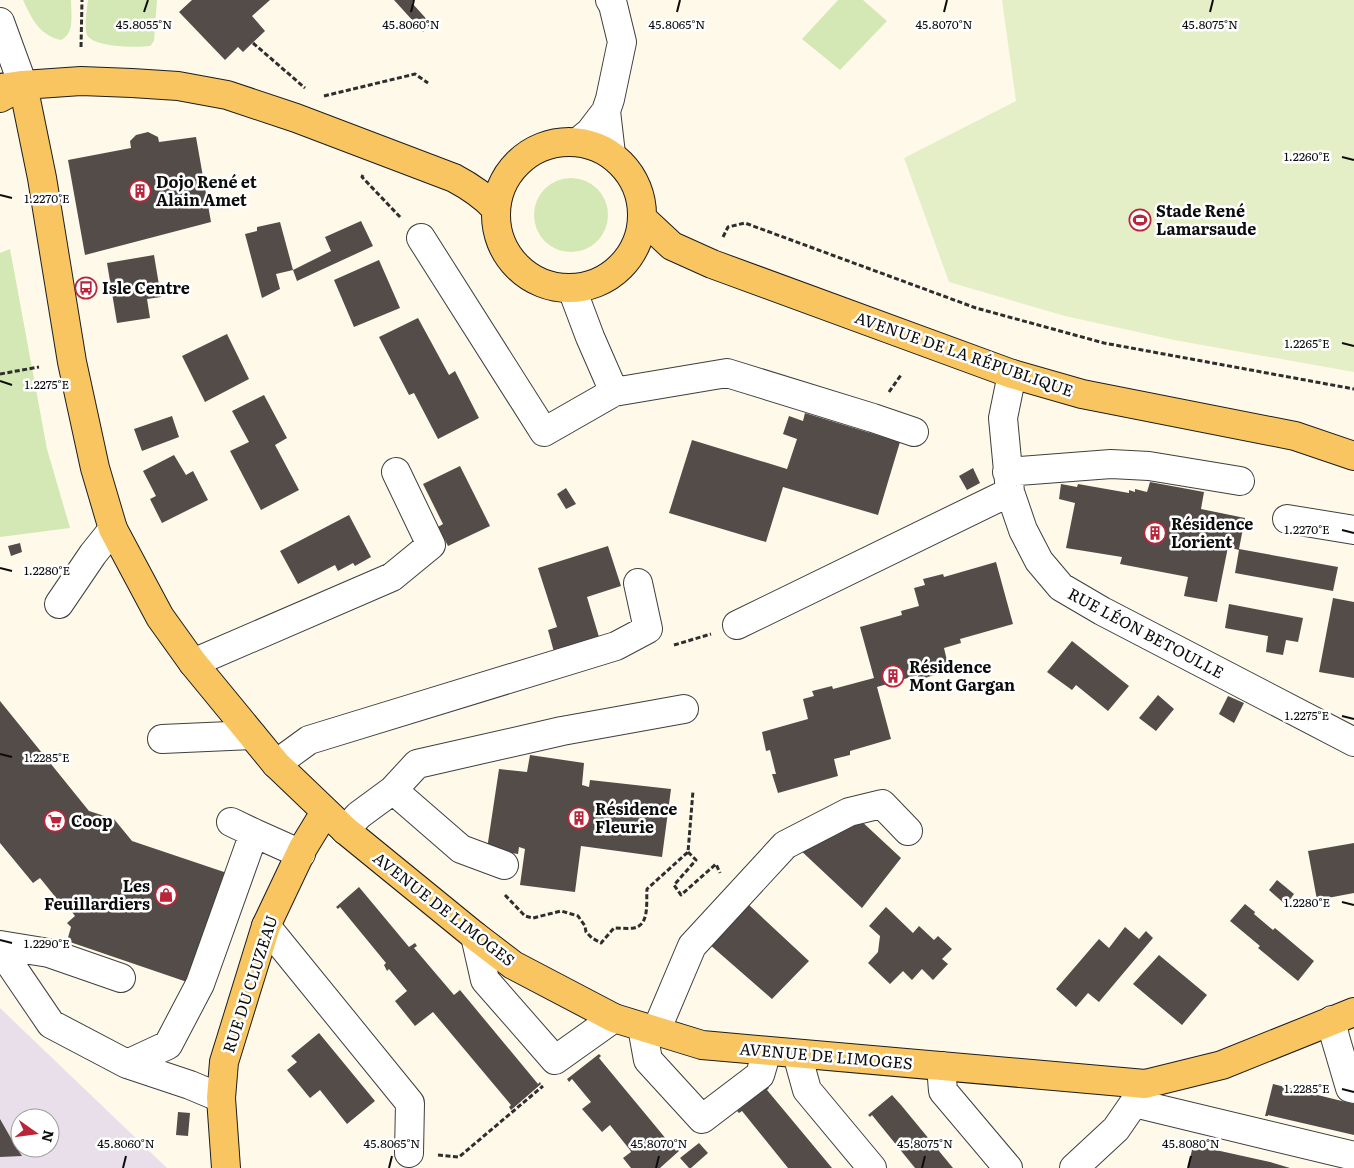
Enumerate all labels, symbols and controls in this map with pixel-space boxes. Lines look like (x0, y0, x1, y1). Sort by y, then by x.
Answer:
text: 45.8055°N (116, 15, 172, 33)
text: 45.8060°N (382, 15, 440, 33)
text: 45.8065°N (649, 15, 705, 33)
text: 45.8070°N (915, 15, 973, 33)
text: 45.8075°N (1182, 15, 1238, 33)
text: 1.2260°E (1284, 147, 1330, 165)
place label: Dojo René et Alain Amet (156, 169, 257, 211)
building icon: Dojo René et Alain Amet (128, 179, 152, 203)
text: 1.2270°E (24, 189, 70, 207)
place label: Stade René Lamarsaude (1156, 198, 1256, 240)
sports icon: Stade René Lamarsaude (1128, 208, 1152, 232)
place label: Isle Centre (102, 275, 190, 299)
bus stop icon: Isle Centre (74, 276, 98, 300)
street label: AVENUE DE LA RÉPUBLIQUE (852, 304, 1077, 402)
text: 1.2265°E (1284, 334, 1330, 352)
text: 1.2275°E (25, 375, 70, 393)
place label: Résidence Lorient (1171, 511, 1253, 553)
text: 1.2270°E (1284, 520, 1330, 538)
building icon: Résidence Lorient (1143, 521, 1167, 545)
text: 1.2280°E (24, 561, 70, 579)
street label: RUE LÉON BETOULLE (1064, 581, 1229, 683)
place label: Résidence Mont Gargan (909, 654, 1015, 696)
building icon: Résidence Mont Gargan (881, 664, 905, 688)
text: 1.2275°E (1285, 706, 1330, 724)
text: 1.2285°E (24, 748, 70, 766)
place label: Résidence Fleurie (595, 796, 677, 838)
building icon: Résidence Fleurie (567, 806, 591, 830)
place label: Coop (71, 808, 113, 832)
supermarket icon: Coop (43, 809, 67, 833)
street label: AVENUE DE LIMOGES (369, 845, 520, 971)
place label: Les Feuillardiers (44, 873, 150, 915)
shop icon: Les Feuillardiers (154, 883, 178, 907)
text: 1.2280°E (1284, 893, 1330, 911)
street label: RUE DU CLUZEAU (216, 912, 283, 1055)
text: 1.2290°E (24, 934, 70, 952)
street label: AVENUE DE LIMOGES (738, 1035, 914, 1075)
text: 1.2285°E (1284, 1079, 1330, 1097)
north arrow (10, 1108, 60, 1158)
text: N (37, 1128, 60, 1145)
text: 45.8060°N (97, 1134, 155, 1152)
text: 45.8065°N (364, 1134, 420, 1152)
text: 45.8070°N (630, 1134, 688, 1152)
text: 45.8075°N (897, 1134, 953, 1152)
text: 45.8080°N (1162, 1134, 1220, 1152)

